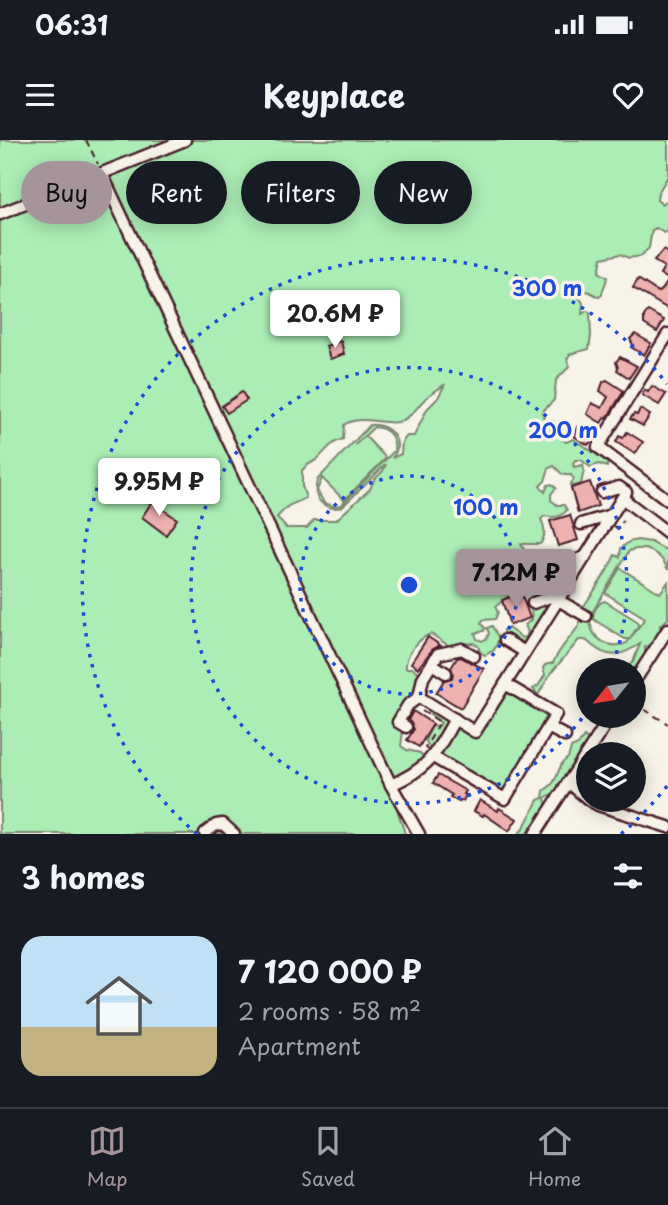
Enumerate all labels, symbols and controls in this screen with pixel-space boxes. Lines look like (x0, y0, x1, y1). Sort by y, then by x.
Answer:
text: 06:31 (35, 5, 108, 44)
text: Keyplace (263, 71, 405, 119)
icon: menu (21, 76, 59, 114)
icon: heart (609, 76, 647, 114)
chip: Buy (21, 161, 112, 224)
chip: Rent (126, 161, 227, 224)
chip: Filters (241, 161, 360, 224)
chip: New (374, 161, 472, 224)
text: 300 m (512, 271, 582, 303)
pin: 20.6M ₽ (270, 290, 400, 350)
text: 20.6M ₽ (286, 295, 384, 330)
text: 200 m (528, 413, 598, 445)
pin: 9.95M ₽ (94, 458, 224, 518)
text: 9.95M ₽ (114, 463, 204, 498)
text: 100 m (453, 490, 519, 522)
pin: 7.12M ₽ (451, 550, 581, 609)
text: 7.12M ₽ (472, 554, 560, 589)
centre of rings (397, 573, 421, 597)
north arrow (576, 658, 646, 728)
map controls (576, 658, 646, 812)
button: layers (576, 742, 646, 812)
text: 3 homes (21, 854, 145, 899)
icon: filters (609, 857, 647, 895)
text: 7 120 000 ₽ (238, 948, 422, 993)
icon: home (77, 964, 161, 1048)
text: 2 rooms · 58 m² (238, 993, 421, 1028)
text: Apartment (238, 1028, 361, 1063)
tab: Map (87, 1122, 127, 1192)
tab: Saved (301, 1122, 355, 1192)
tab: Home (528, 1122, 581, 1192)

